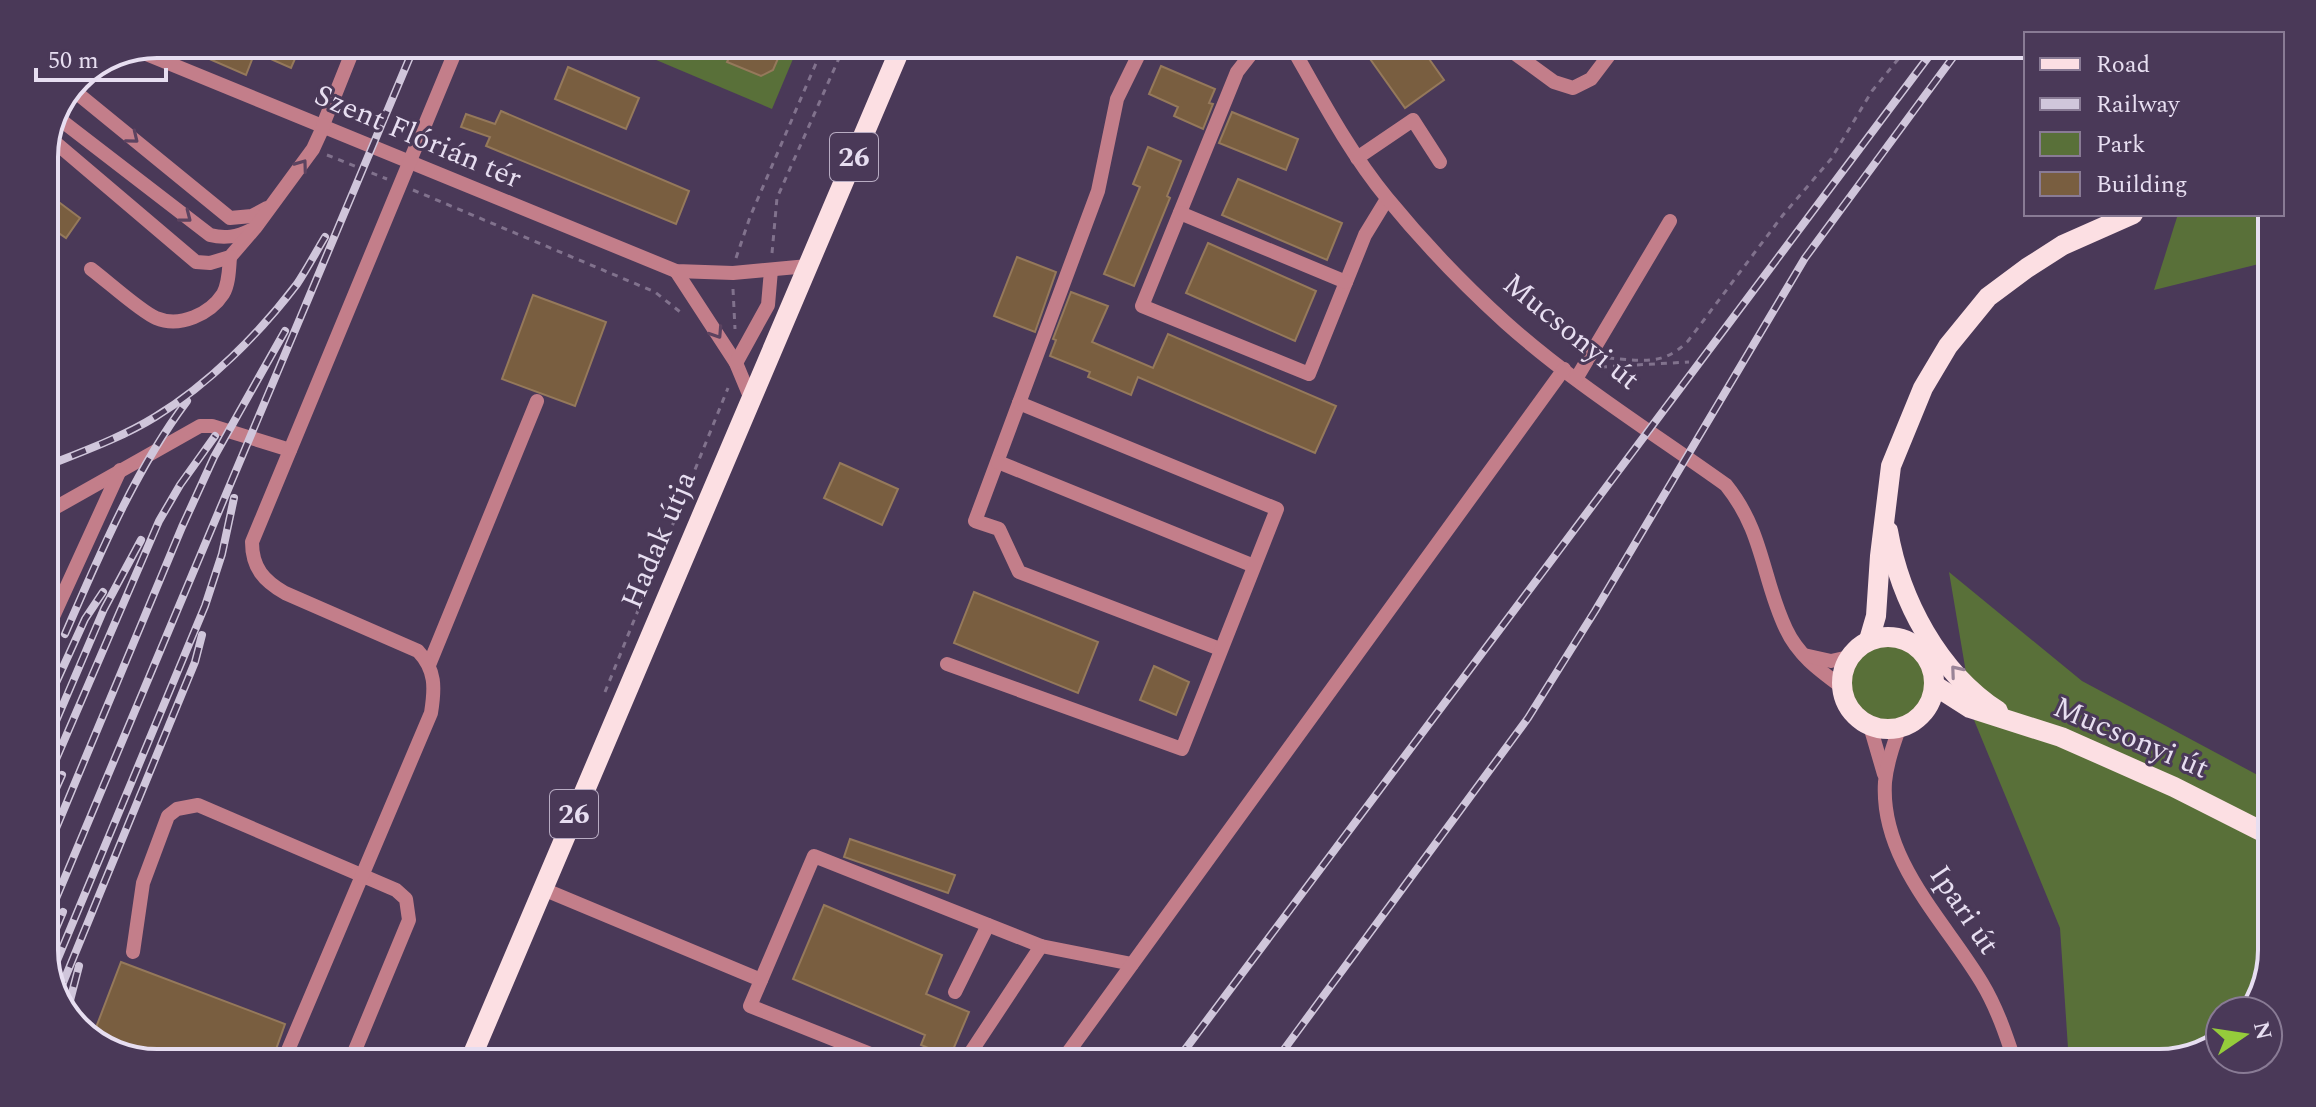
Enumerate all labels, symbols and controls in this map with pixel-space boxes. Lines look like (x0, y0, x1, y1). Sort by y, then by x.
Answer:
scale bar (36, 32, 166, 82)
legend (2024, 32, 2284, 216)
text: 50 m (48, 43, 99, 79)
text: Road (2096, 47, 2150, 83)
street label: Szent Flórián tér (307, 73, 529, 201)
text: Railway (2096, 87, 2181, 123)
text: Park (2096, 127, 2146, 163)
one-way arrow (123, 128, 138, 143)
road number: 26 (830, 133, 878, 181)
one-way arrow (292, 159, 306, 173)
text: Building (2096, 167, 2188, 203)
one-way arrow (177, 207, 192, 221)
street label: Mucsonyi út (1492, 262, 1650, 402)
one-way arrow (707, 325, 722, 339)
street label: Hadak útja (609, 463, 709, 616)
one-way arrow (1951, 666, 1966, 681)
street label: Mucsonyi út (2046, 685, 2216, 791)
road number: 26 (550, 790, 598, 838)
street label: Ipari út (1917, 856, 2011, 964)
north arrow (2204, 995, 2284, 1075)
text: N (2244, 1018, 2280, 1043)

